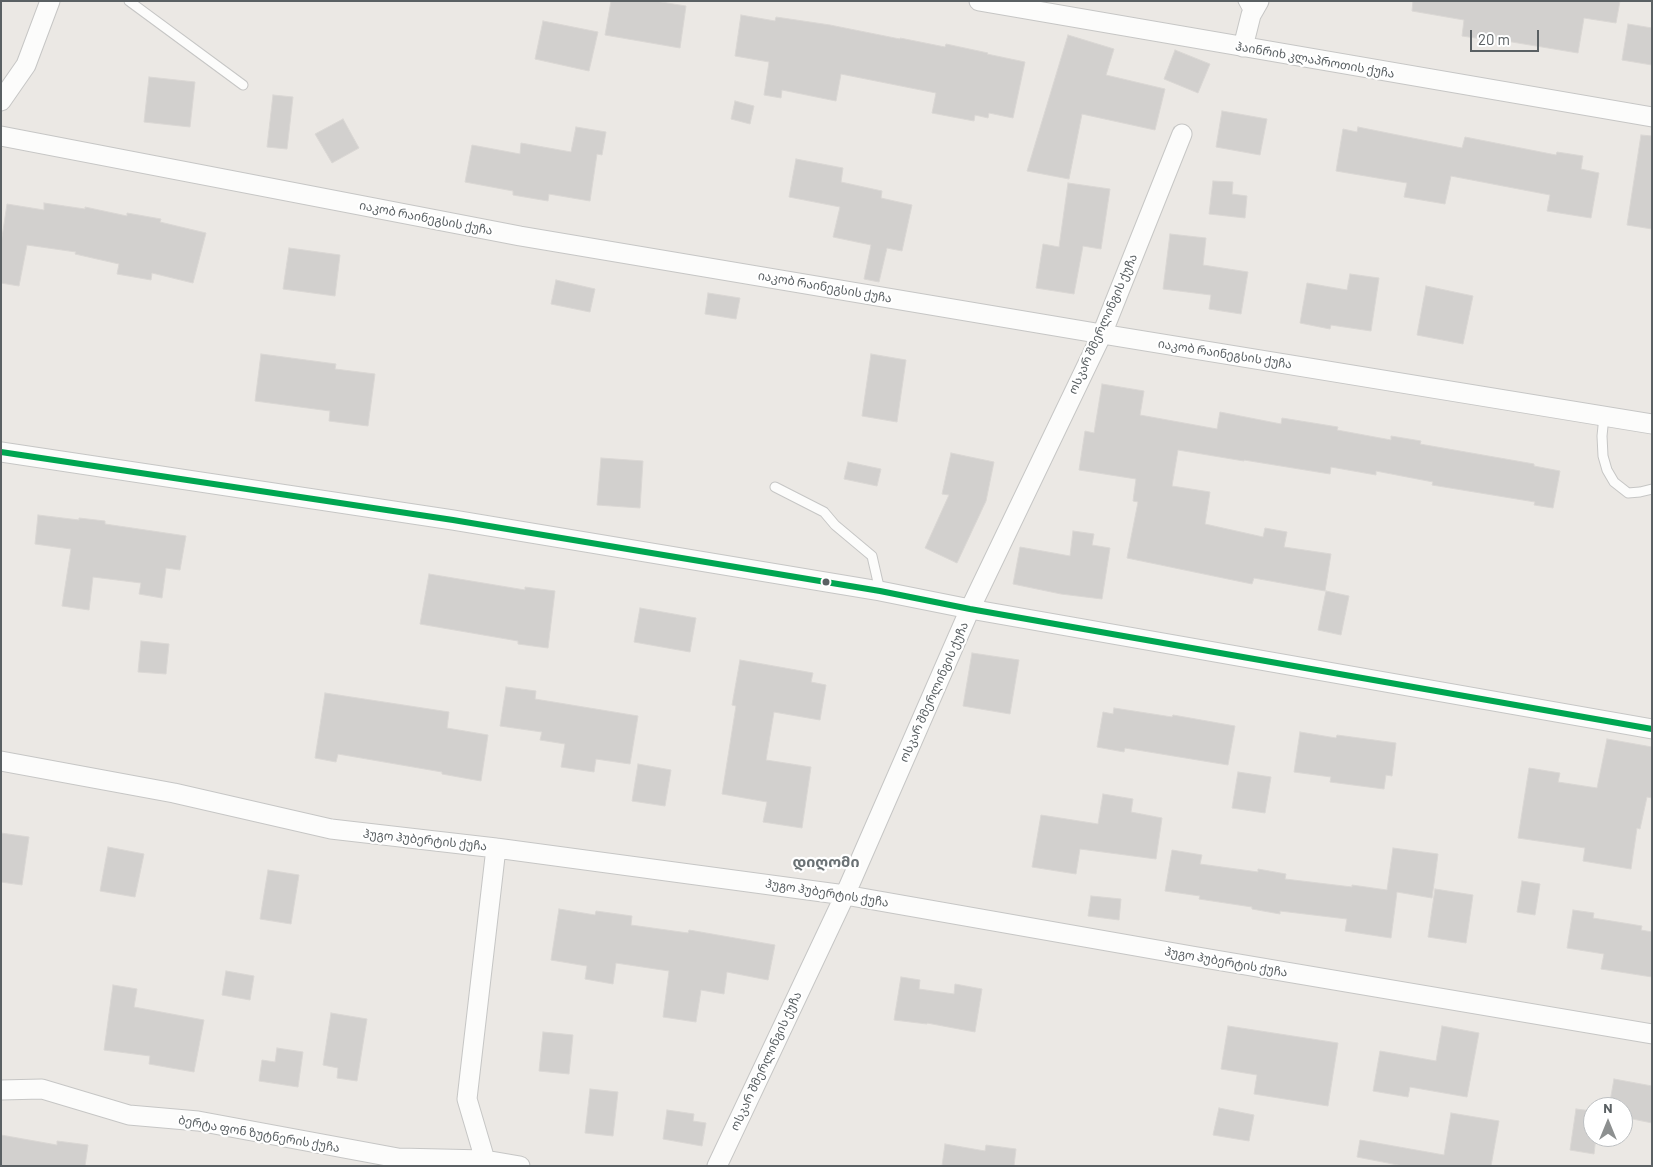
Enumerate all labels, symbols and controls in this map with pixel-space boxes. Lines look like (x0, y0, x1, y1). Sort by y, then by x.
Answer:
scale bar (1473, 20, 1542, 52)
text: 20 m (1478, 30, 1510, 48)
street label: ჰაინრიხ კლაპროთის ქუჩა (1234, 39, 1396, 81)
street label: იაკობ რაინეგსის ქუჩა (358, 198, 494, 238)
street label: ოსკარ შმერლინგის ქუჩა (1066, 252, 1140, 396)
street label: იაკობ რაინეგსის ქუჩა (757, 268, 893, 306)
street label: იაკობ რაინეგსის ქუჩა (1157, 336, 1293, 372)
unlabelled marker (821, 577, 831, 587)
street label: ოსკარ შმერლინგის ქუჩა (897, 620, 971, 764)
street label: ჰუგო ჰუბერტის ქუჩა (362, 826, 488, 854)
district label: დიღომი (793, 853, 859, 871)
street label: ჰუგო ჰუბერტის ქუჩა (764, 876, 890, 910)
street label: ჰუგო ჰუბერტის ქუჩა (1163, 944, 1289, 980)
street label: ოსკარ შმერლინგის ქუჩა (727, 989, 805, 1133)
north arrow (1583, 1097, 1633, 1147)
text: N (1603, 1099, 1613, 1116)
street label: ბერტა ფონ ზუტნერის ქუჩა (177, 1113, 341, 1155)

